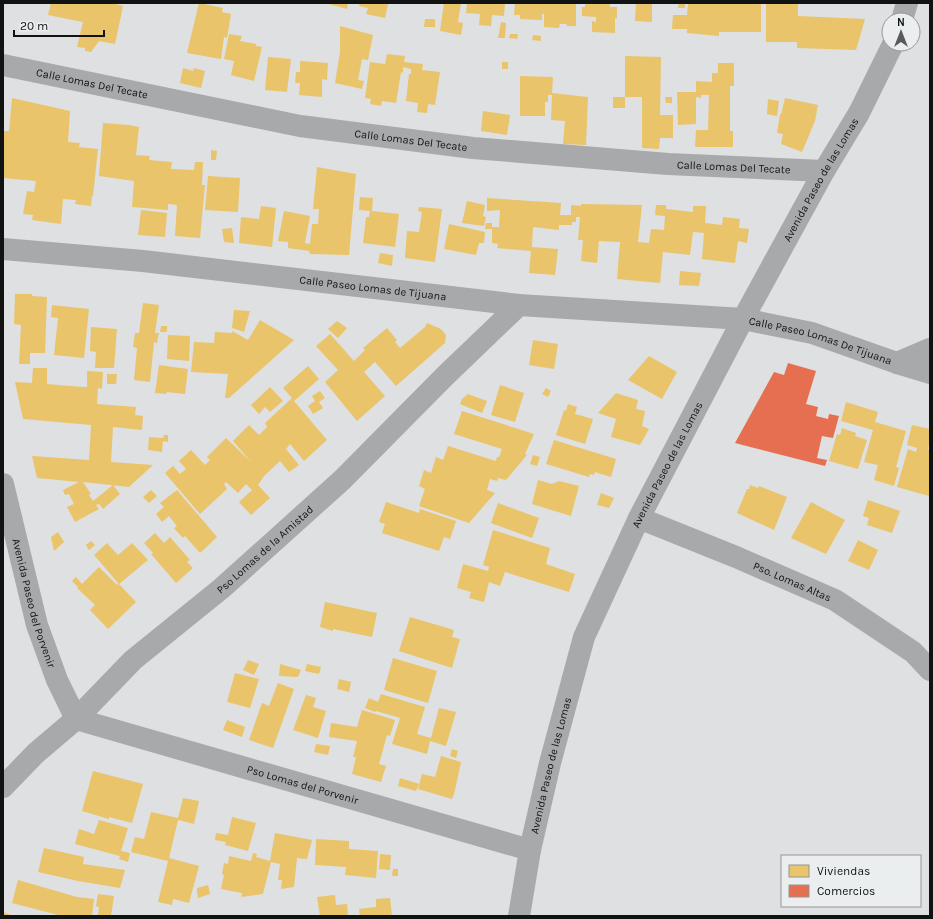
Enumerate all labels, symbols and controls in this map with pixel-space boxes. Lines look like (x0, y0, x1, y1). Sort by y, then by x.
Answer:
scale bar (14, 12, 104, 38)
north arrow (881, 12, 921, 52)
text: N (897, 16, 905, 29)
text: 20 m (20, 19, 48, 33)
street label: Calle Lomas Del Tecate (35, 66, 149, 102)
street label: Avenida Paseo de las Lomas (781, 115, 862, 244)
street label: Calle Lomas Del Tecate (354, 127, 468, 154)
street label: Calle Lomas Del Tecate (677, 158, 791, 177)
street label: Calle Paseo Lomas de Tijuana (299, 273, 447, 303)
street label: Calle Paseo Lomas De Tijuana (748, 314, 894, 368)
street label: Avenida Paseo de las Lomas (629, 399, 706, 530)
street label: Pso Lomas de la Amistad (214, 503, 316, 597)
street label: Avenida Paseo del Porvenir (9, 537, 58, 670)
street label: Pso. Lomas Altas (751, 559, 833, 605)
street label: Avenida Paseo de las Lomas (528, 696, 575, 835)
street label: Pso Lomas del Porvenir (245, 763, 360, 807)
legend (781, 855, 921, 907)
text: Viviendas (817, 864, 870, 878)
text: Comercios (817, 884, 875, 898)

